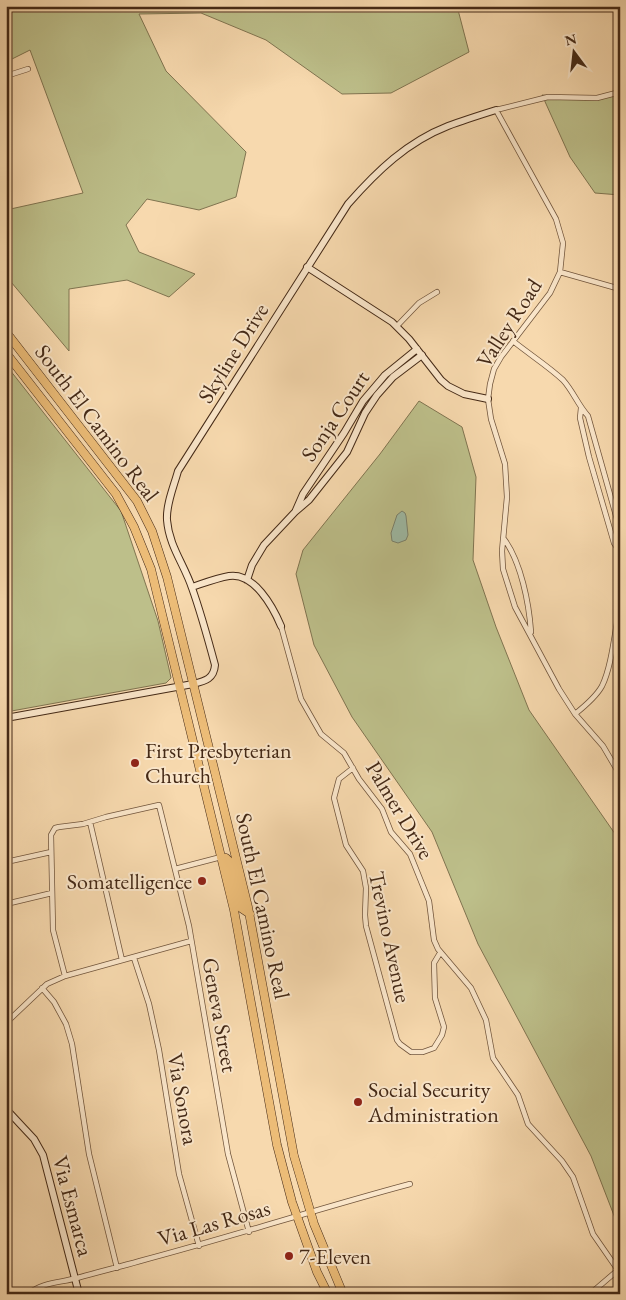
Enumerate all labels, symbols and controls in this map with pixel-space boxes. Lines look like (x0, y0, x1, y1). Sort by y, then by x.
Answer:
north arrow (548, 28, 598, 78)
text: N (563, 29, 579, 50)
street label: Valley Road (469, 272, 549, 373)
street label: Skyline Drive (191, 297, 275, 408)
street label: South El Camino Real (28, 339, 166, 507)
street label: Sonja Court (294, 365, 376, 467)
place label: First Presbyterian Church (145, 736, 292, 790)
street label: Palmer Drive (359, 756, 441, 865)
marker: First Presbyterian Church (129, 757, 141, 769)
street label: South El Camino Real (229, 810, 297, 1002)
place label: Somatelligence (67, 867, 192, 896)
street label: Trevino Avenue (362, 869, 418, 1006)
marker: Somatelligence (196, 875, 208, 887)
street label: Geneva Street (196, 956, 244, 1075)
street label: Via Sonora (161, 1051, 205, 1147)
place label: Social Security Administration (367, 1075, 499, 1129)
marker: Social Security Administration (352, 1096, 364, 1108)
street label: Via Esmarca (46, 1152, 100, 1260)
street label: Via Las Rosas (154, 1193, 274, 1253)
place label: 7-Eleven (299, 1242, 372, 1271)
marker: 7-Eleven (283, 1250, 295, 1262)

